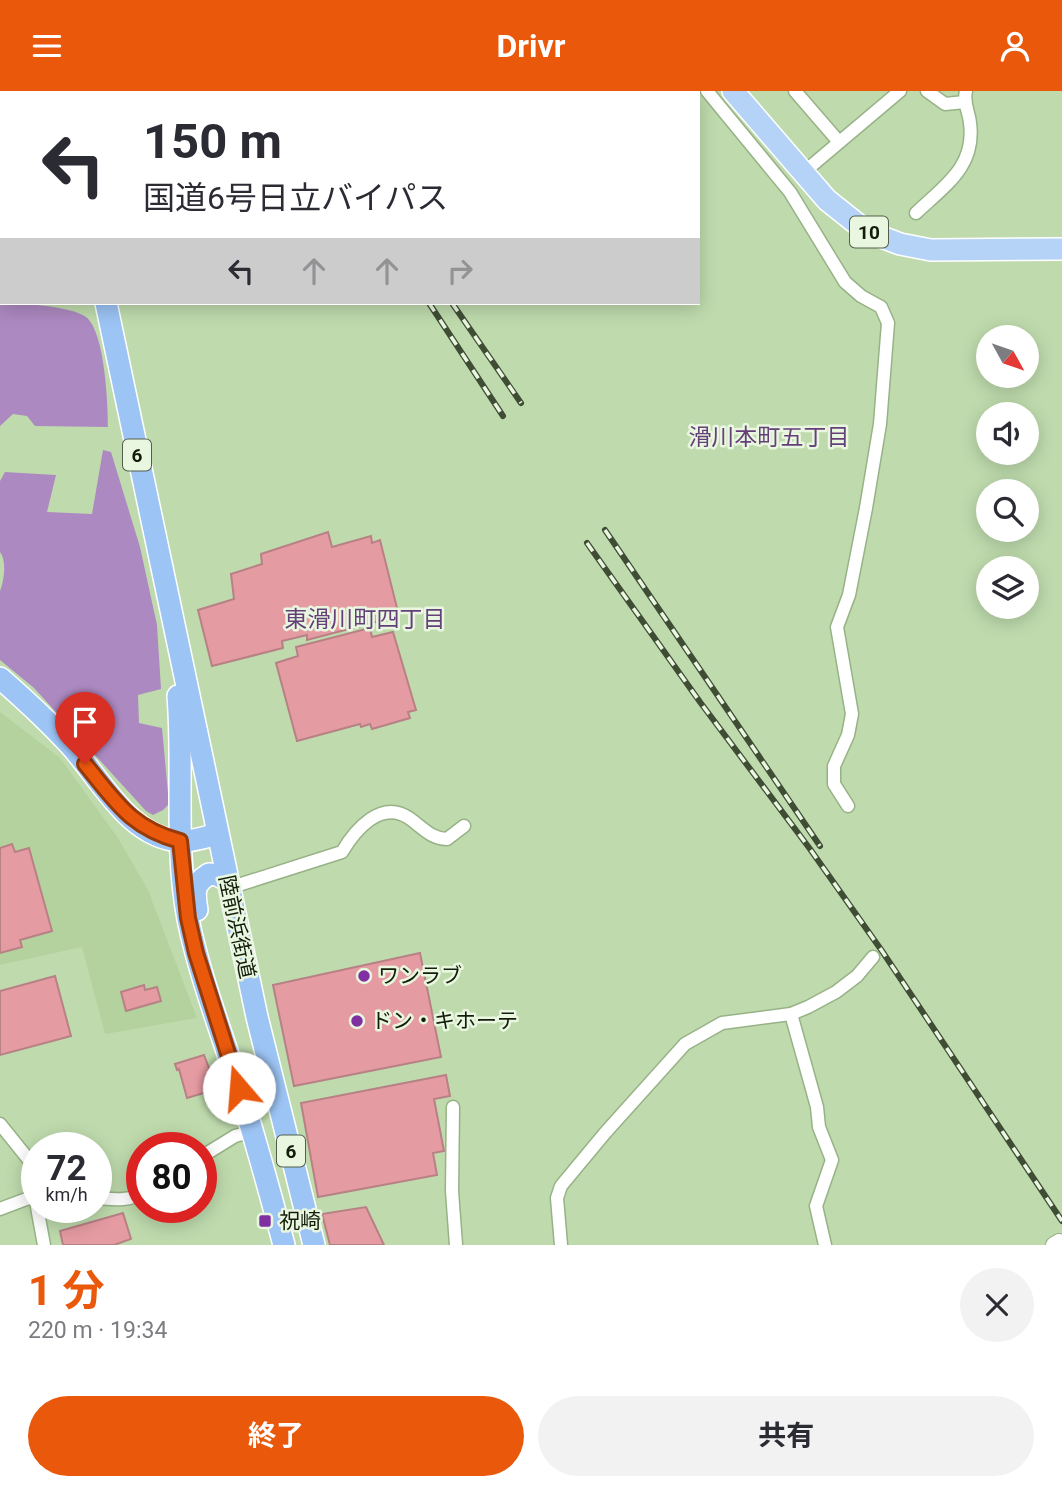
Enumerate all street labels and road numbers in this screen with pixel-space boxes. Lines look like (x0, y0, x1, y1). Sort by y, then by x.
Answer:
road number: 10 (850, 216, 888, 247)
road number: 6 (123, 439, 151, 471)
street label: 陸前浜街道 (214, 873, 260, 981)
road number: 6 (277, 1135, 305, 1167)

